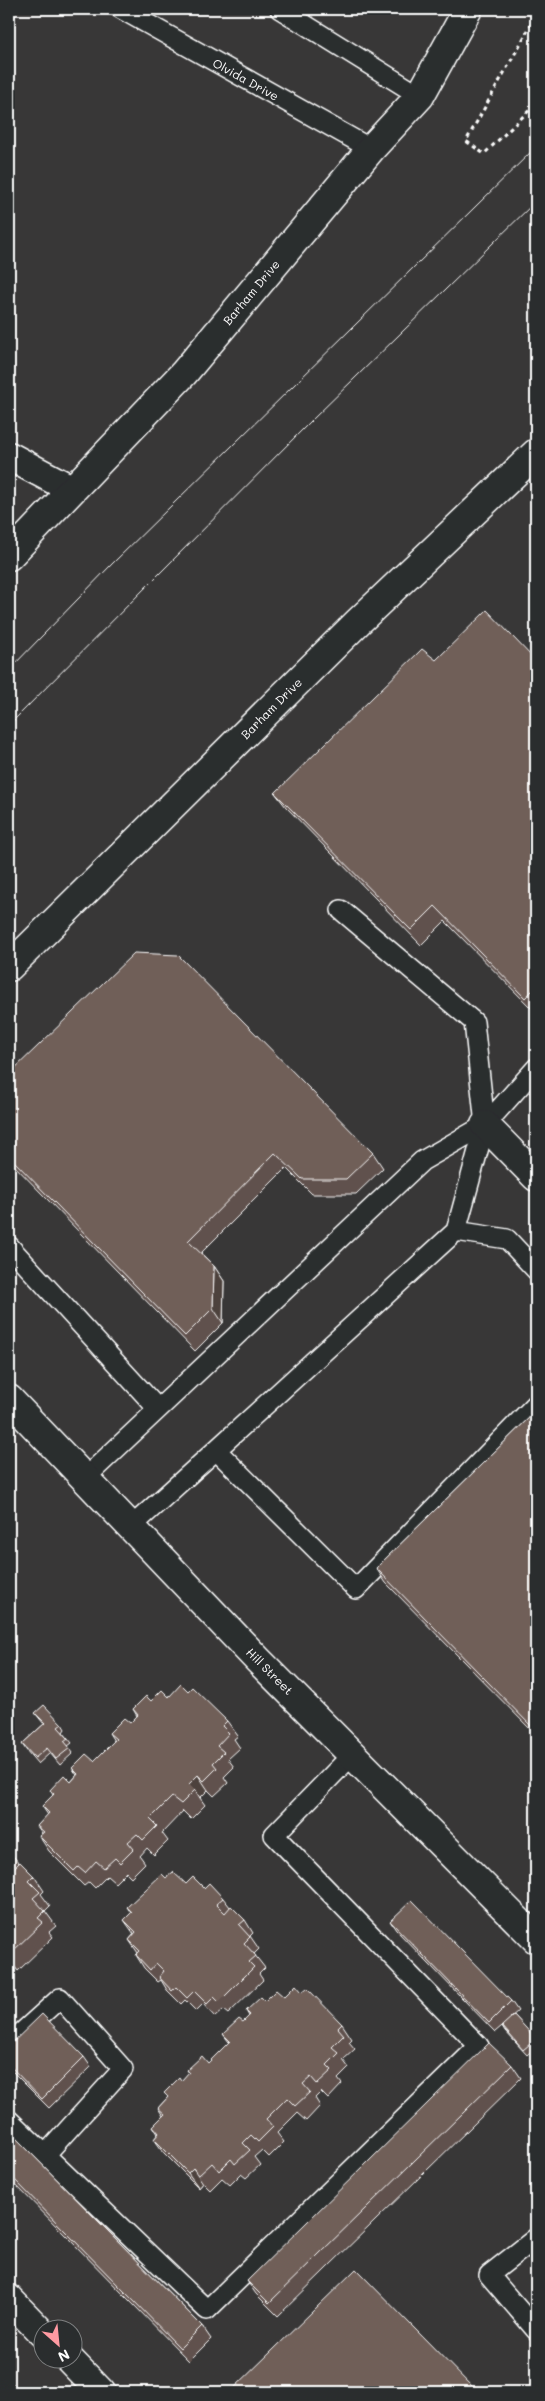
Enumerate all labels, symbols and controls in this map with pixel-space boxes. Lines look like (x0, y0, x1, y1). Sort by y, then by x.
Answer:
street label: Olvida Drive (210, 54, 282, 104)
street label: Barham Drive (219, 256, 283, 328)
street label: Barham Drive (237, 674, 305, 742)
street label: Hill Street (243, 1644, 297, 1698)
north arrow (32, 2318, 82, 2368)
text: N (55, 2345, 73, 2367)

